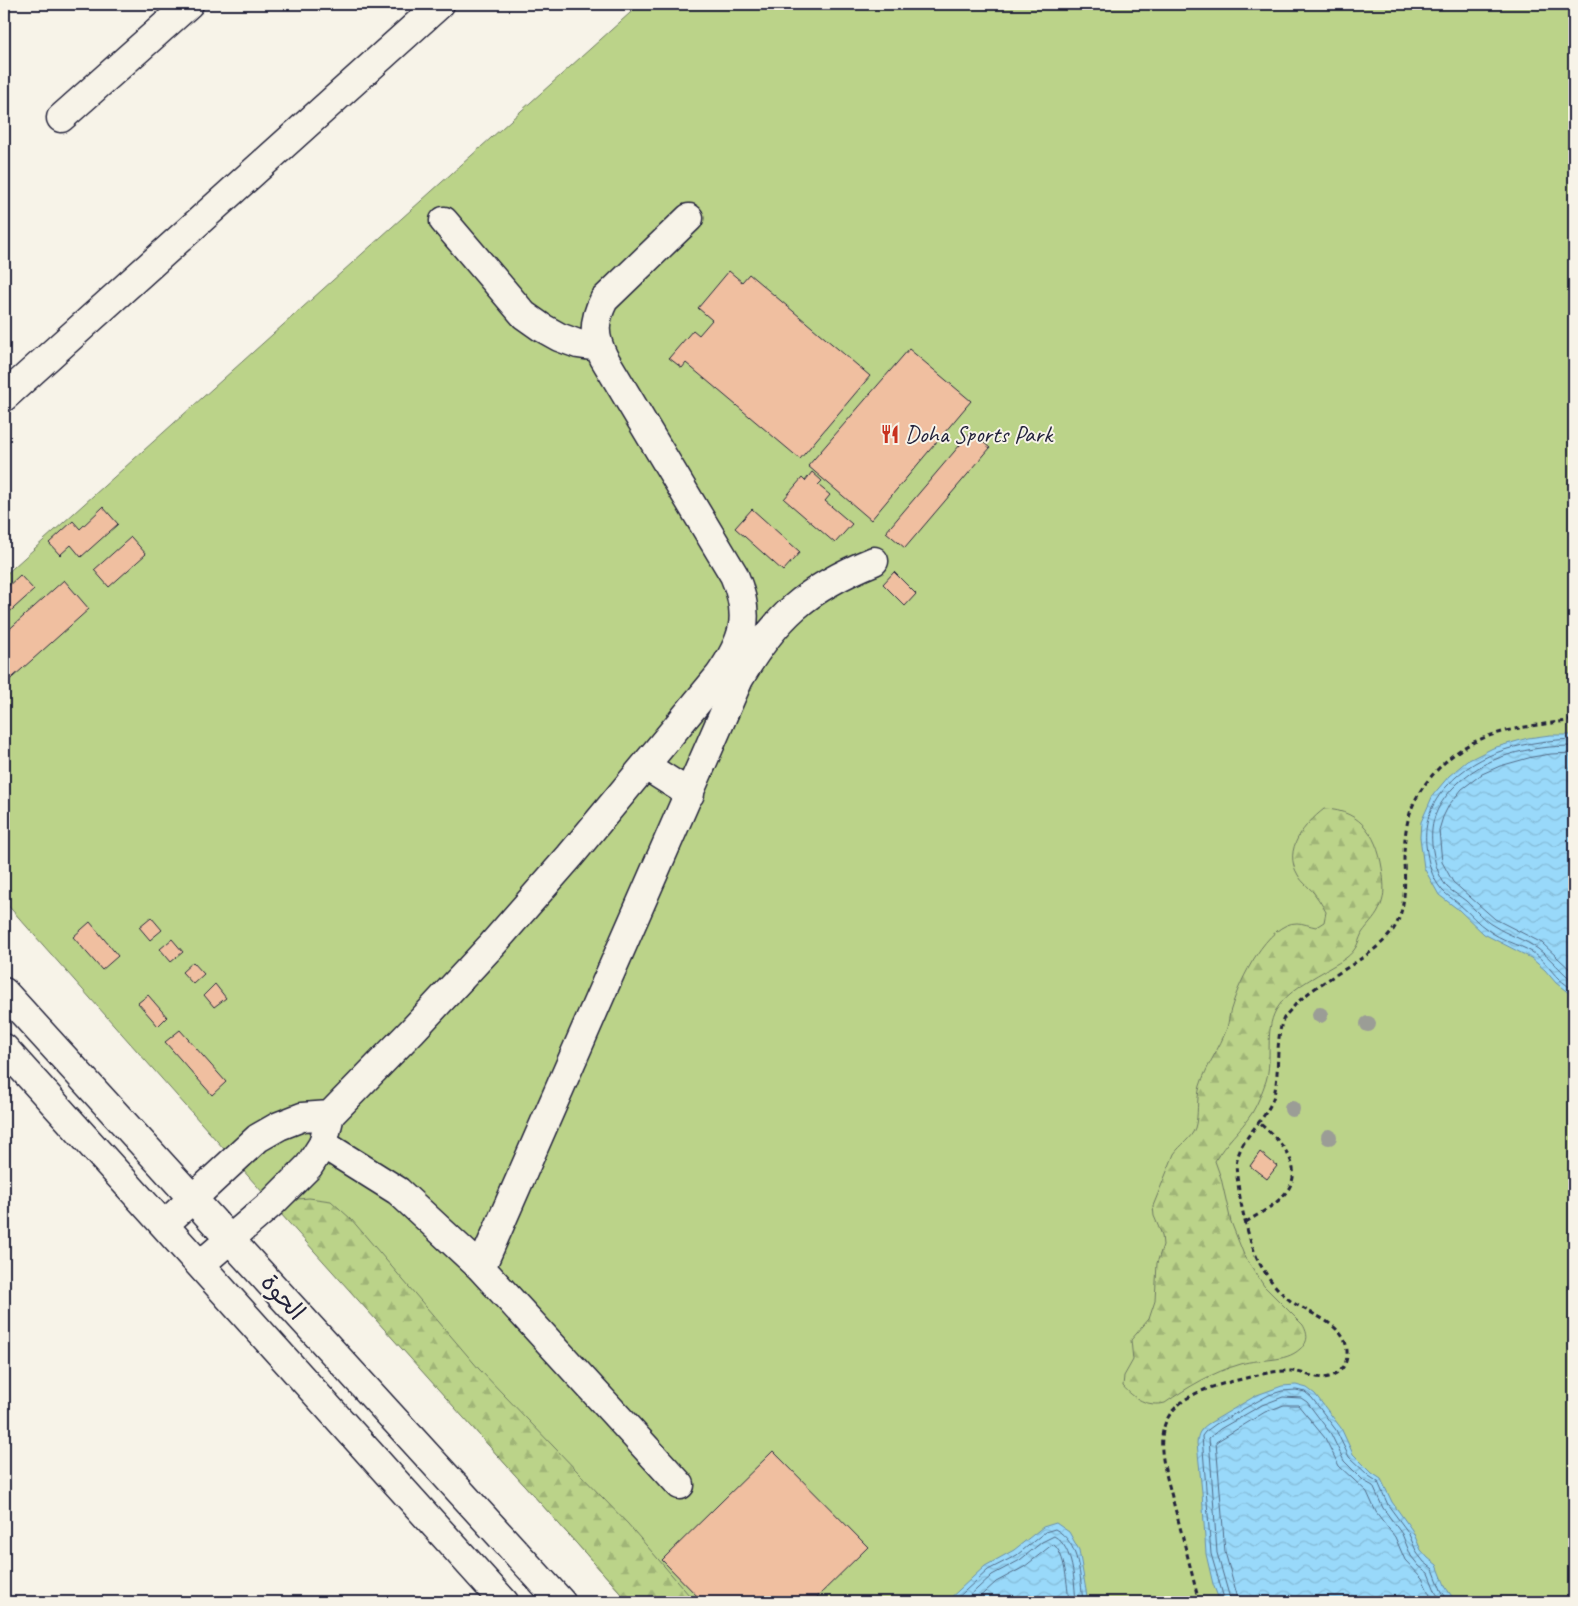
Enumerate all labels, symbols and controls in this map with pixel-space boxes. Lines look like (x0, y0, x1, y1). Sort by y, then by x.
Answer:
place label: Doha Sports Park (905, 419, 1054, 449)
restaurant icon: Doha Sports Park (879, 423, 901, 445)
street label: الحوة (255, 1268, 311, 1326)

